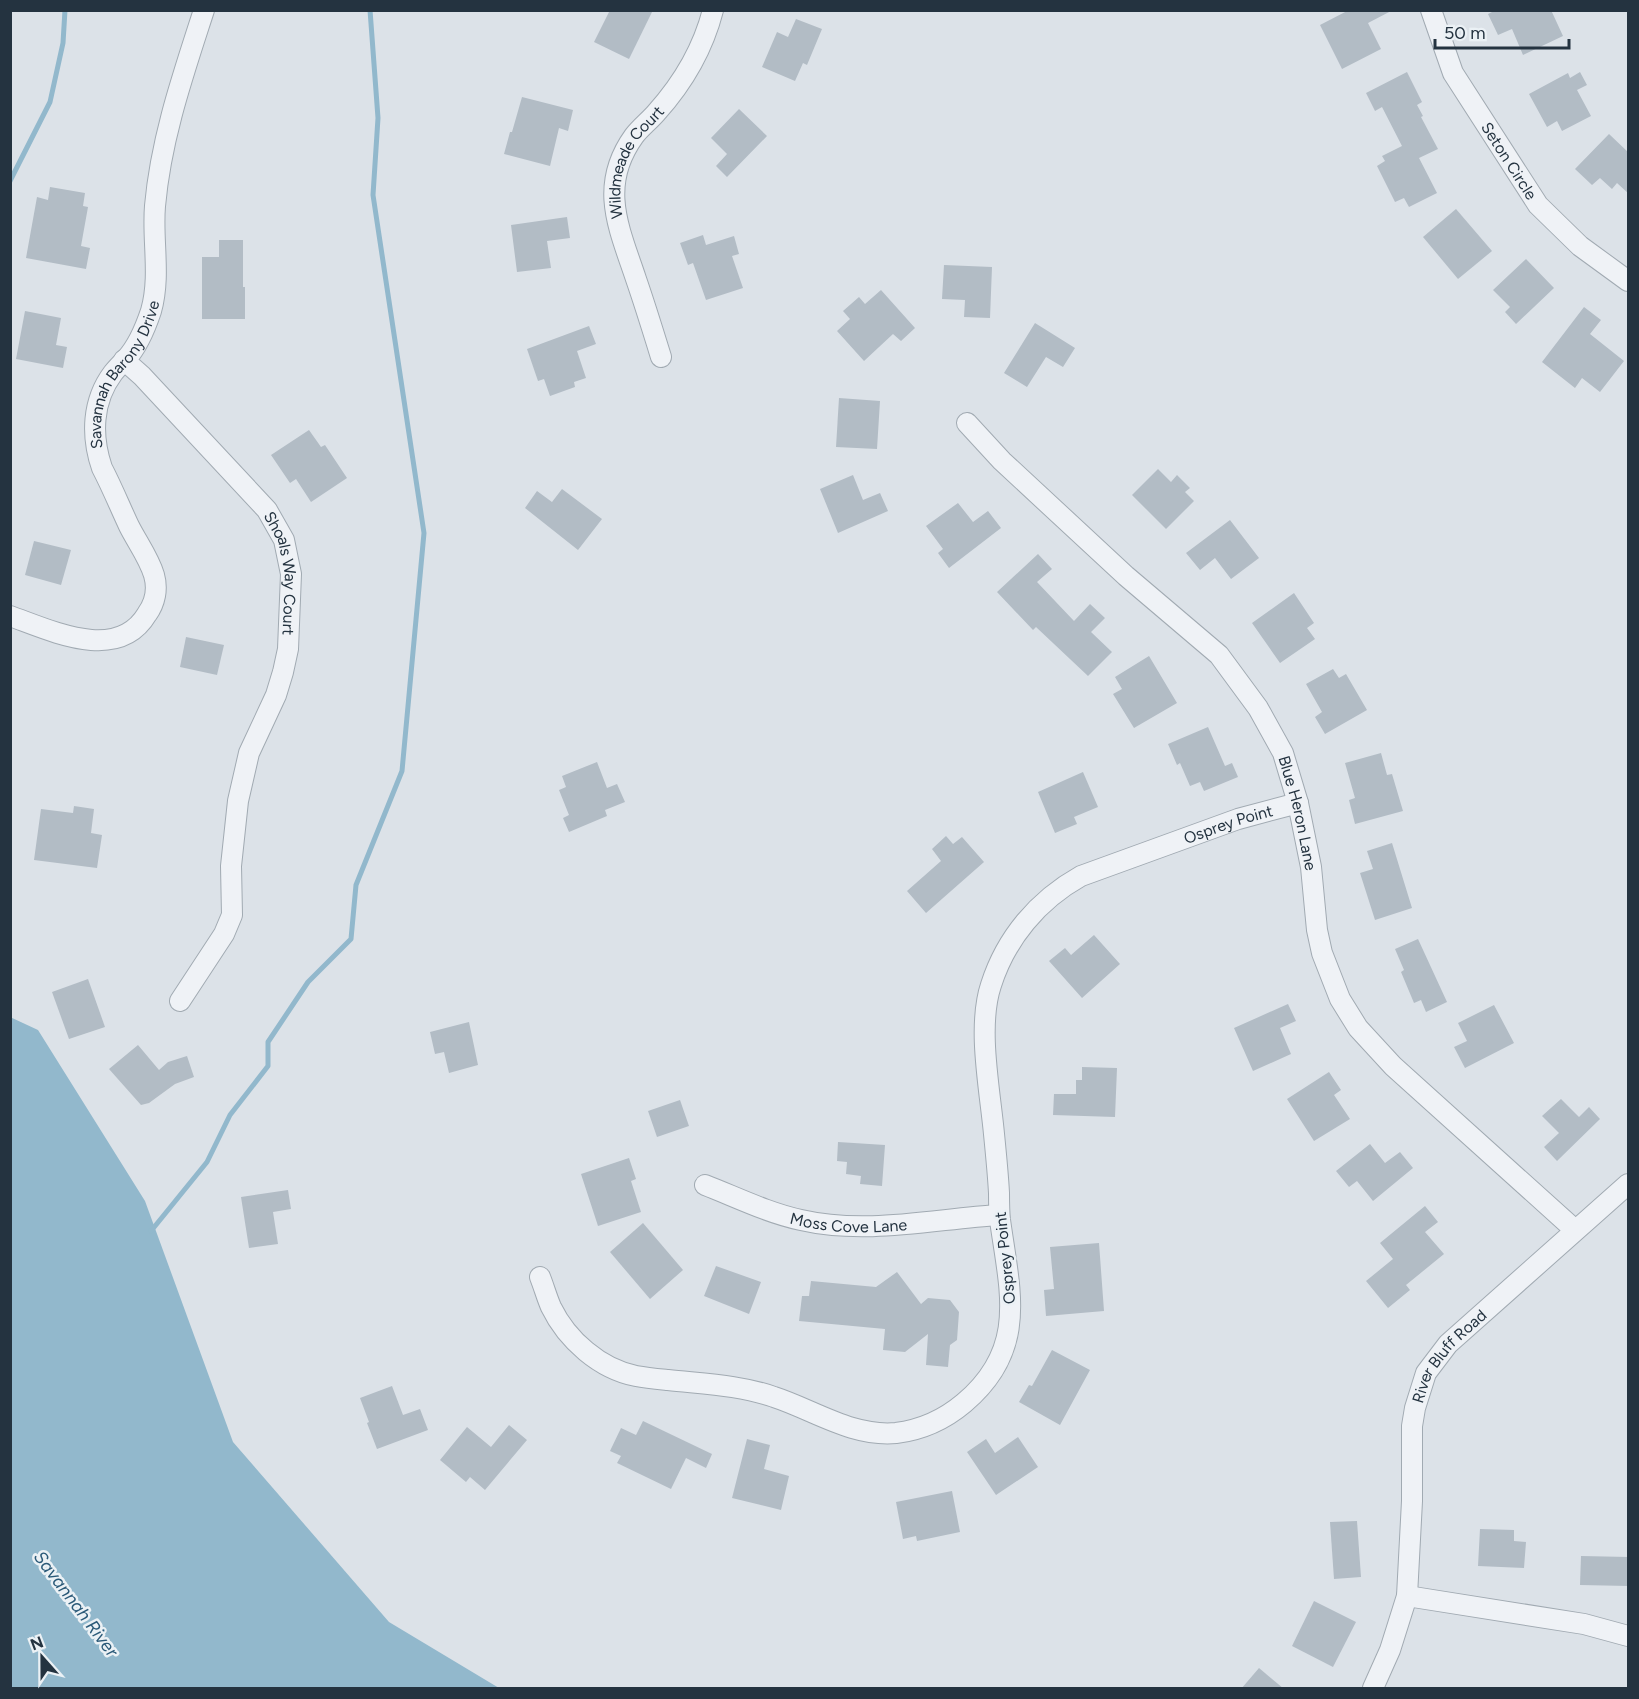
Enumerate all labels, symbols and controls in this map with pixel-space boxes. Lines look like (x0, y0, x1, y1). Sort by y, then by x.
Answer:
scale bar (1435, 12, 1568, 50)
text: 50 m (1444, 22, 1486, 44)
street label: Wildmeade Court (605, 102, 668, 220)
street label: Seton Circle (1478, 118, 1542, 203)
street label: Savannah Barony Drive (86, 298, 163, 450)
street label: Shoals Way Court (260, 508, 301, 636)
street label: Blue Heron Lane (1275, 753, 1321, 872)
street label: Osprey Point (1181, 801, 1275, 847)
street label: Moss Cove Lane (788, 1208, 908, 1236)
street label: Osprey Point (991, 1211, 1019, 1305)
street label: River Bluff Road (1408, 1305, 1490, 1405)
water label: Savannah River (29, 1547, 124, 1662)
north arrow (12, 1627, 72, 1687)
text: N (28, 1632, 46, 1655)

